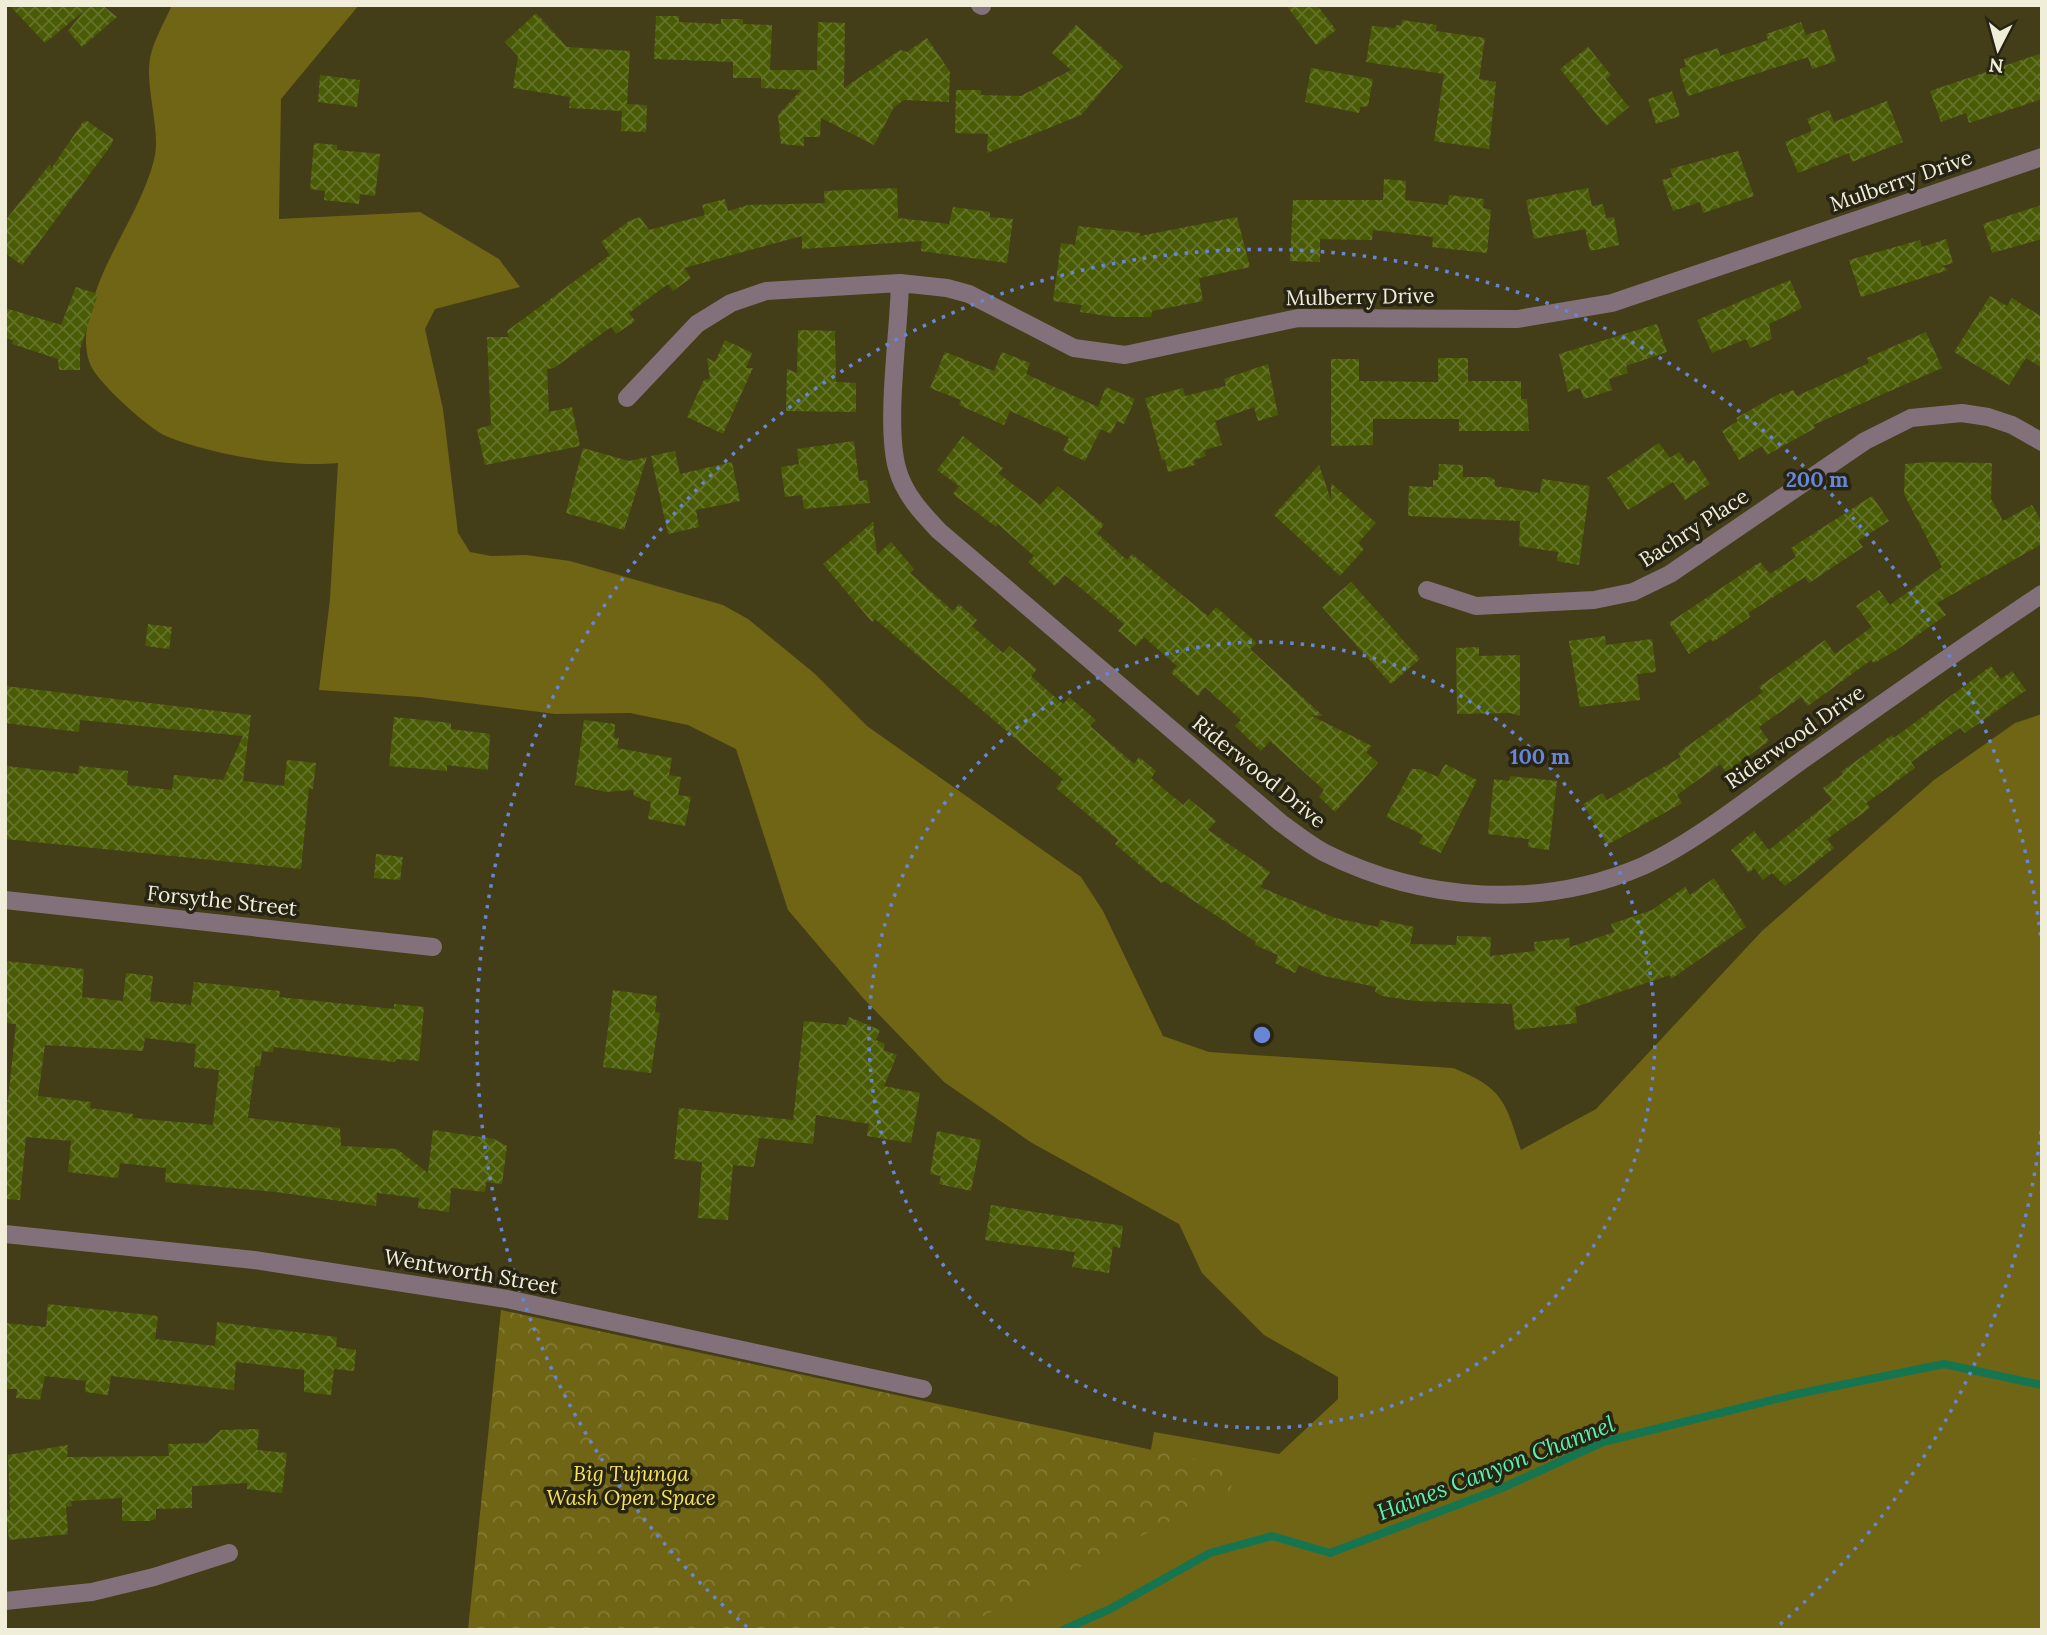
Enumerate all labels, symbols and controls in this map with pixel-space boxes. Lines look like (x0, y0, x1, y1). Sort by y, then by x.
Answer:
north arrow (1963, 14, 2033, 84)
text: N (1987, 53, 2005, 79)
street label: Mulberry Drive (1826, 144, 1976, 218)
street label: Mulberry Drive (1285, 282, 1435, 311)
text: 200 m (1786, 466, 1848, 493)
street label: Bachry Place (1634, 482, 1754, 573)
street label: Riderwood Drive (1720, 678, 1870, 795)
street label: Riderwood Drive (1187, 710, 1332, 834)
text: 100 m (1510, 743, 1570, 770)
street label: Forsythe Street (146, 879, 299, 922)
centre of rings (1250, 1023, 1274, 1047)
street label: Wentworth Street (382, 1243, 561, 1300)
water label: Haines Canyon Channel (1373, 1409, 1619, 1526)
park label: Big Tujunga Wash Open Space (546, 1460, 716, 1511)

